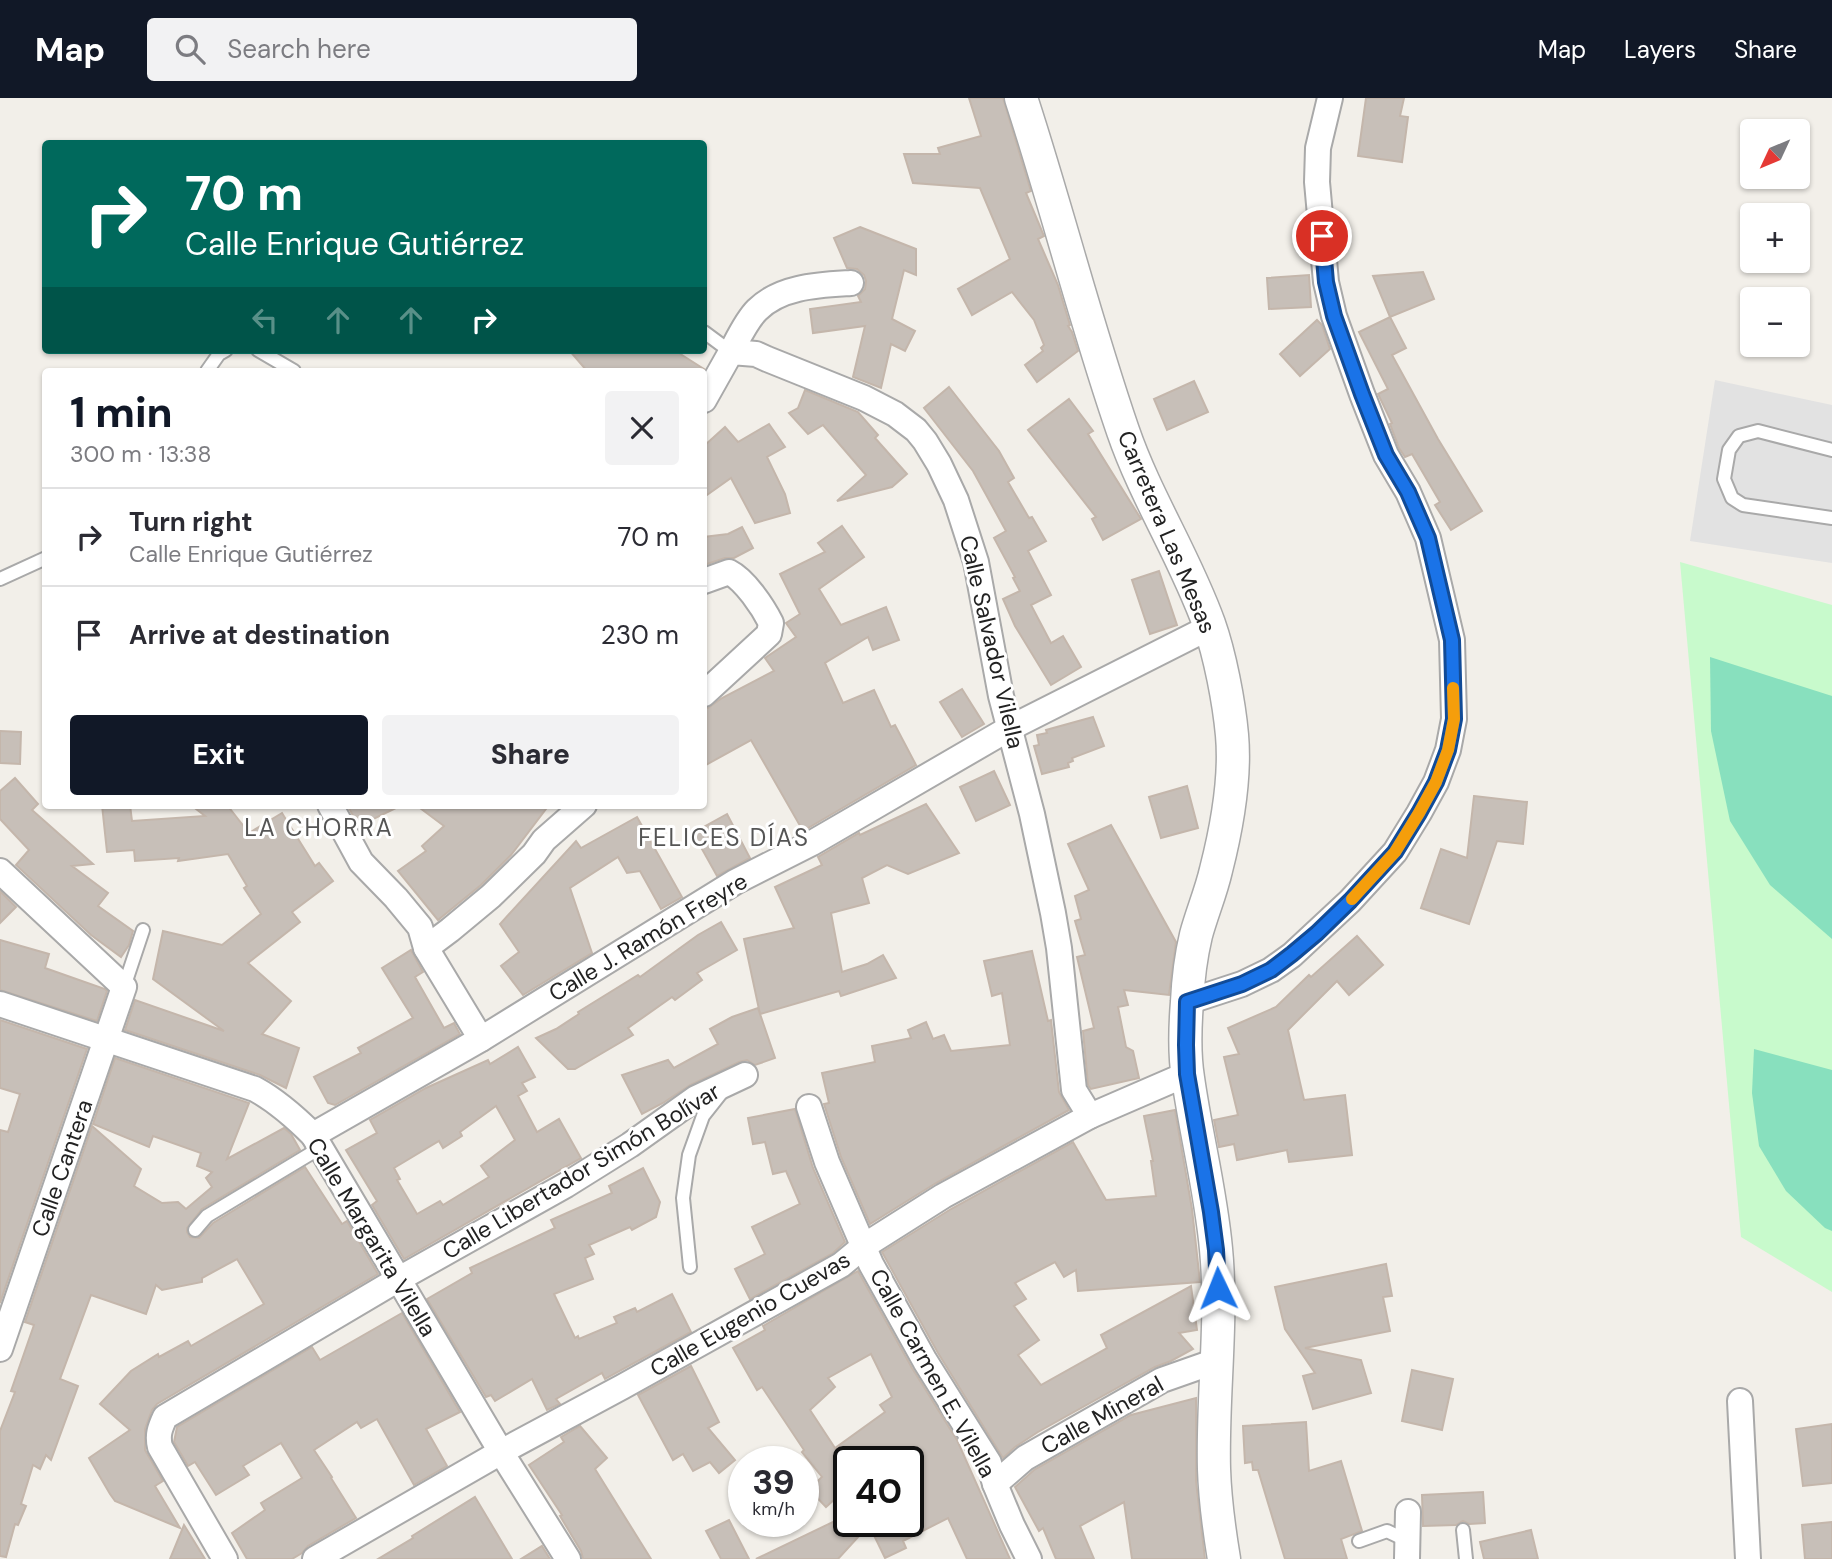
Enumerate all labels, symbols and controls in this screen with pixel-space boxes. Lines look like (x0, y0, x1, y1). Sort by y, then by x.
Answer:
search box (147, 18, 637, 81)
text: Map (35, 28, 105, 71)
icon: search (171, 30, 209, 68)
text: Search here (227, 32, 371, 66)
text: Map (1538, 34, 1586, 65)
text: Layers (1624, 34, 1696, 65)
text: Share (1734, 34, 1797, 65)
north arrow (1740, 119, 1810, 189)
map controls (1740, 119, 1810, 357)
text: 70 m (185, 161, 303, 225)
icon: right (70, 168, 161, 259)
button: + (1740, 203, 1810, 273)
pin (1292, 206, 1352, 266)
icon: arrive (1303, 217, 1341, 255)
text: Calle Enrique Gutiérrez (185, 223, 524, 265)
button: − (1740, 287, 1810, 357)
icon: left (246, 301, 284, 339)
icon: ahead (319, 301, 357, 339)
icon: ahead (392, 301, 430, 339)
icon: right (465, 301, 503, 339)
text: 1 min (70, 385, 173, 440)
button: close (605, 391, 679, 465)
street label: Carretera Las Mesas (1111, 426, 1223, 638)
text: 300 m · 13:38 (70, 439, 211, 469)
text: Turn right (129, 505, 253, 539)
icon: right (70, 518, 108, 556)
text: 70 m (618, 520, 679, 554)
street label: Calle Salvador Vilella (953, 532, 1031, 752)
text: Calle Enrique Gutiérrez (129, 539, 373, 569)
icon: arrive (70, 616, 108, 654)
text: Arrive at destination (129, 618, 390, 652)
text: 230 m (601, 618, 679, 652)
button: Exit (70, 715, 368, 795)
button: Share (382, 715, 679, 795)
district label: LA CHORRA (244, 812, 394, 843)
district label: FELICES DÍAS (638, 822, 810, 853)
street label: Calle J. Ramón Freyre (543, 866, 753, 1008)
street label: Calle Libertador Simón Bolívar (437, 1076, 725, 1266)
street label: Calle Cantera (24, 1095, 100, 1241)
street label: Calle Margarita Vilella (301, 1132, 443, 1342)
street label: Calle Eugenio Cuevas (644, 1244, 856, 1384)
position arrow (1181, 1251, 1255, 1325)
street label: Calle Carmen E. Vilella (863, 1263, 1003, 1483)
street label: Calle Mineral (1035, 1369, 1169, 1461)
speed limit sign: 40 (833, 1446, 924, 1537)
text: 39 (752, 1459, 795, 1505)
text: km/h (752, 1497, 795, 1521)

